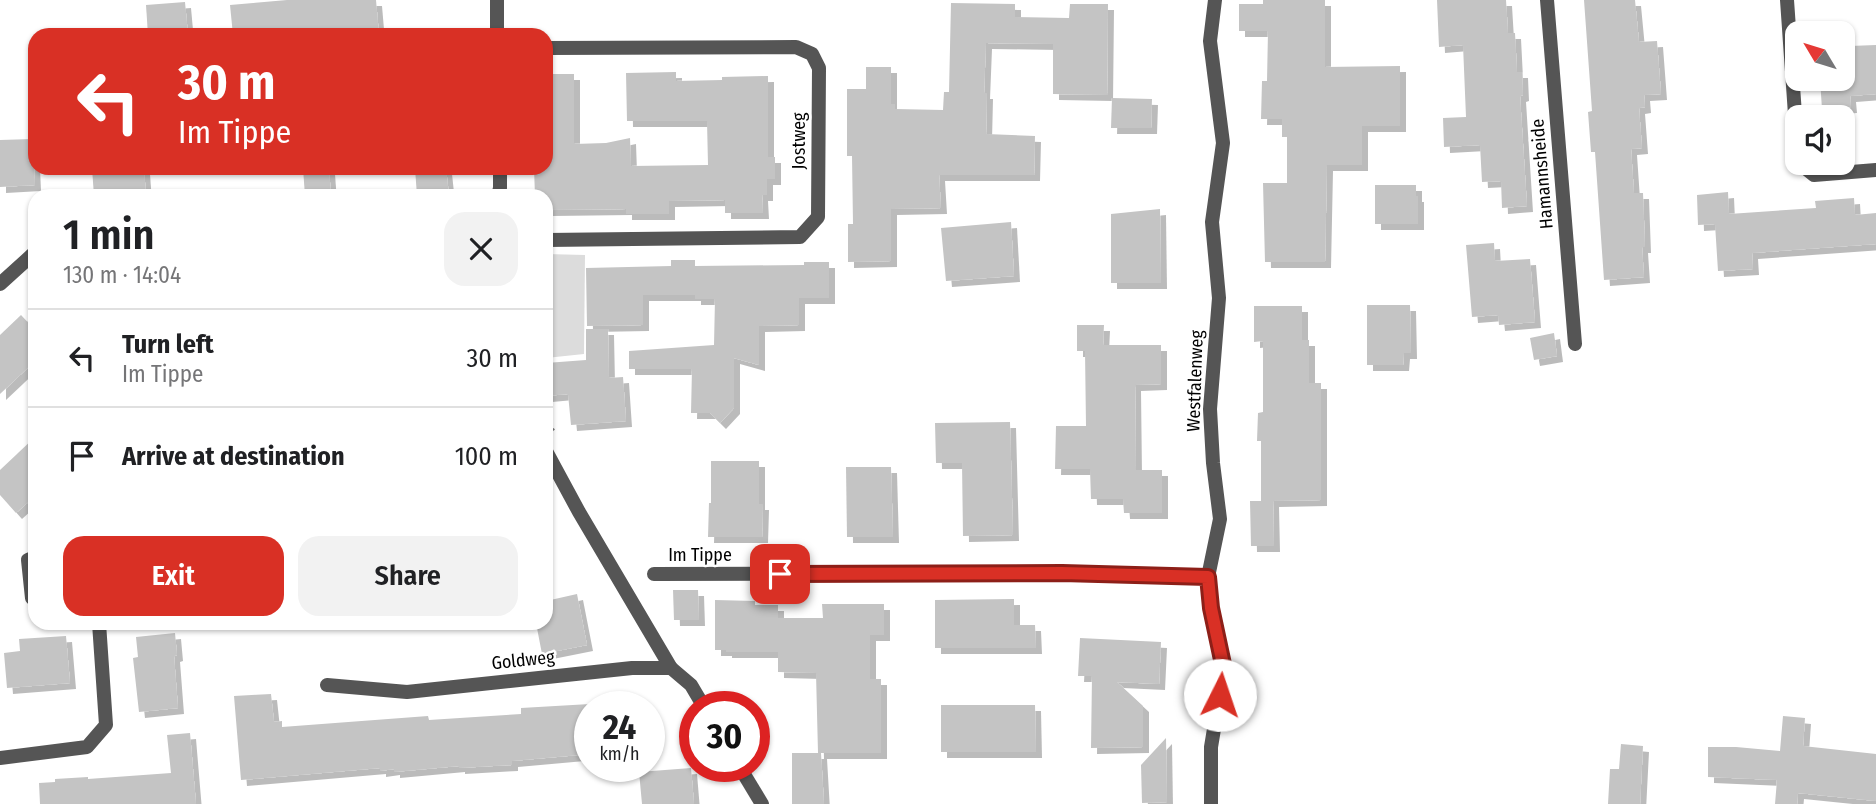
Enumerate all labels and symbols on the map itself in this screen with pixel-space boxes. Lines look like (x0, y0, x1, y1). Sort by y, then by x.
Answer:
north arrow (1785, 21, 1855, 91)
street label: Jostweg (788, 112, 810, 170)
street label: Hamannsheide (1526, 118, 1558, 230)
street label: Westfalenweg (1182, 329, 1208, 432)
street label: Im Tippe (668, 544, 732, 566)
pin (750, 544, 810, 604)
street label: Goldweg (490, 646, 556, 674)
position arrow (1183, 658, 1257, 732)
speed limit sign: 30 (679, 691, 770, 782)

